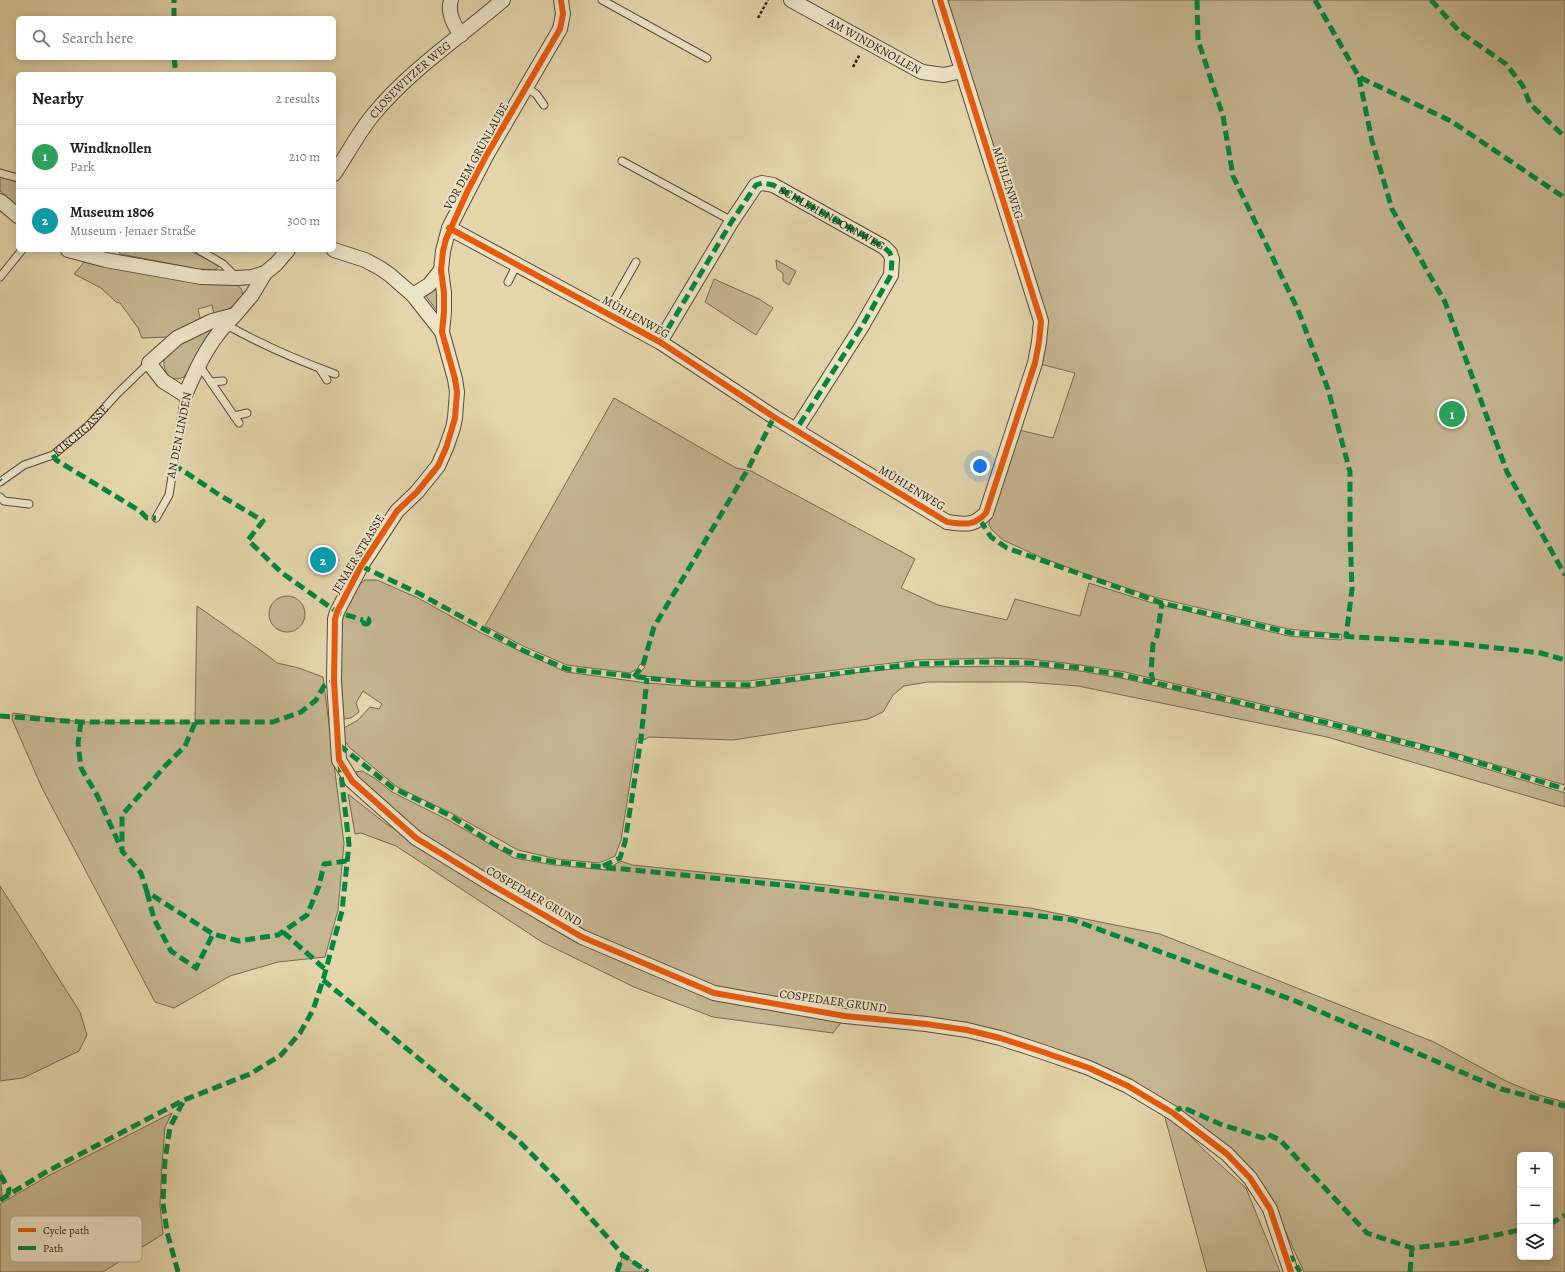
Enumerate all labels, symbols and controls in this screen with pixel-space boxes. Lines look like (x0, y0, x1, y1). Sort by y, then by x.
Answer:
street label: AM WINDKNOLLEN (824, 13, 924, 78)
search box (16, 16, 336, 60)
icon: search (30, 27, 52, 49)
text: Search here (62, 28, 133, 48)
street label: CLOSEWITZER WEG (365, 37, 454, 122)
text: Nearby (32, 87, 83, 110)
text: 2 results (276, 90, 320, 107)
street label: VOR DEM GRÜNLAUBE (439, 99, 512, 214)
text: Windknollen (70, 138, 152, 158)
street label: MÜHLENWEG (989, 145, 1027, 221)
text: 1 (43, 148, 47, 165)
text: 210 m (289, 148, 320, 165)
text: Park (70, 158, 94, 175)
street label: SCHLEHENDORNWEG (776, 182, 888, 254)
text: Museum 1806 (70, 202, 154, 222)
text: 2 (42, 212, 48, 229)
text: 300 m (287, 212, 320, 229)
text: Museum · Jenaer Straße (70, 222, 196, 239)
street label: MÜHLENWEG (599, 292, 673, 342)
street label: AN DEN LINDEN (163, 390, 195, 480)
pin: 1 (1439, 399, 1465, 429)
street label: KIRCHGASSE (49, 401, 112, 460)
your location (970, 456, 990, 476)
street label: MÜHLENWEG (876, 462, 948, 514)
street label: JENAER STRASSE (328, 511, 388, 597)
pin: 2 (310, 545, 336, 575)
street label: COSPEDAER GRUND (483, 862, 585, 930)
street label: COSPEDAER GRUND (778, 986, 888, 1016)
map controls (1517, 1152, 1553, 1260)
button: + (1517, 1152, 1553, 1188)
button: − (1517, 1188, 1553, 1224)
legend (10, 1216, 142, 1262)
text: Cycle path (43, 1223, 90, 1238)
button: layers (1517, 1224, 1553, 1260)
text: Path (43, 1241, 64, 1256)

